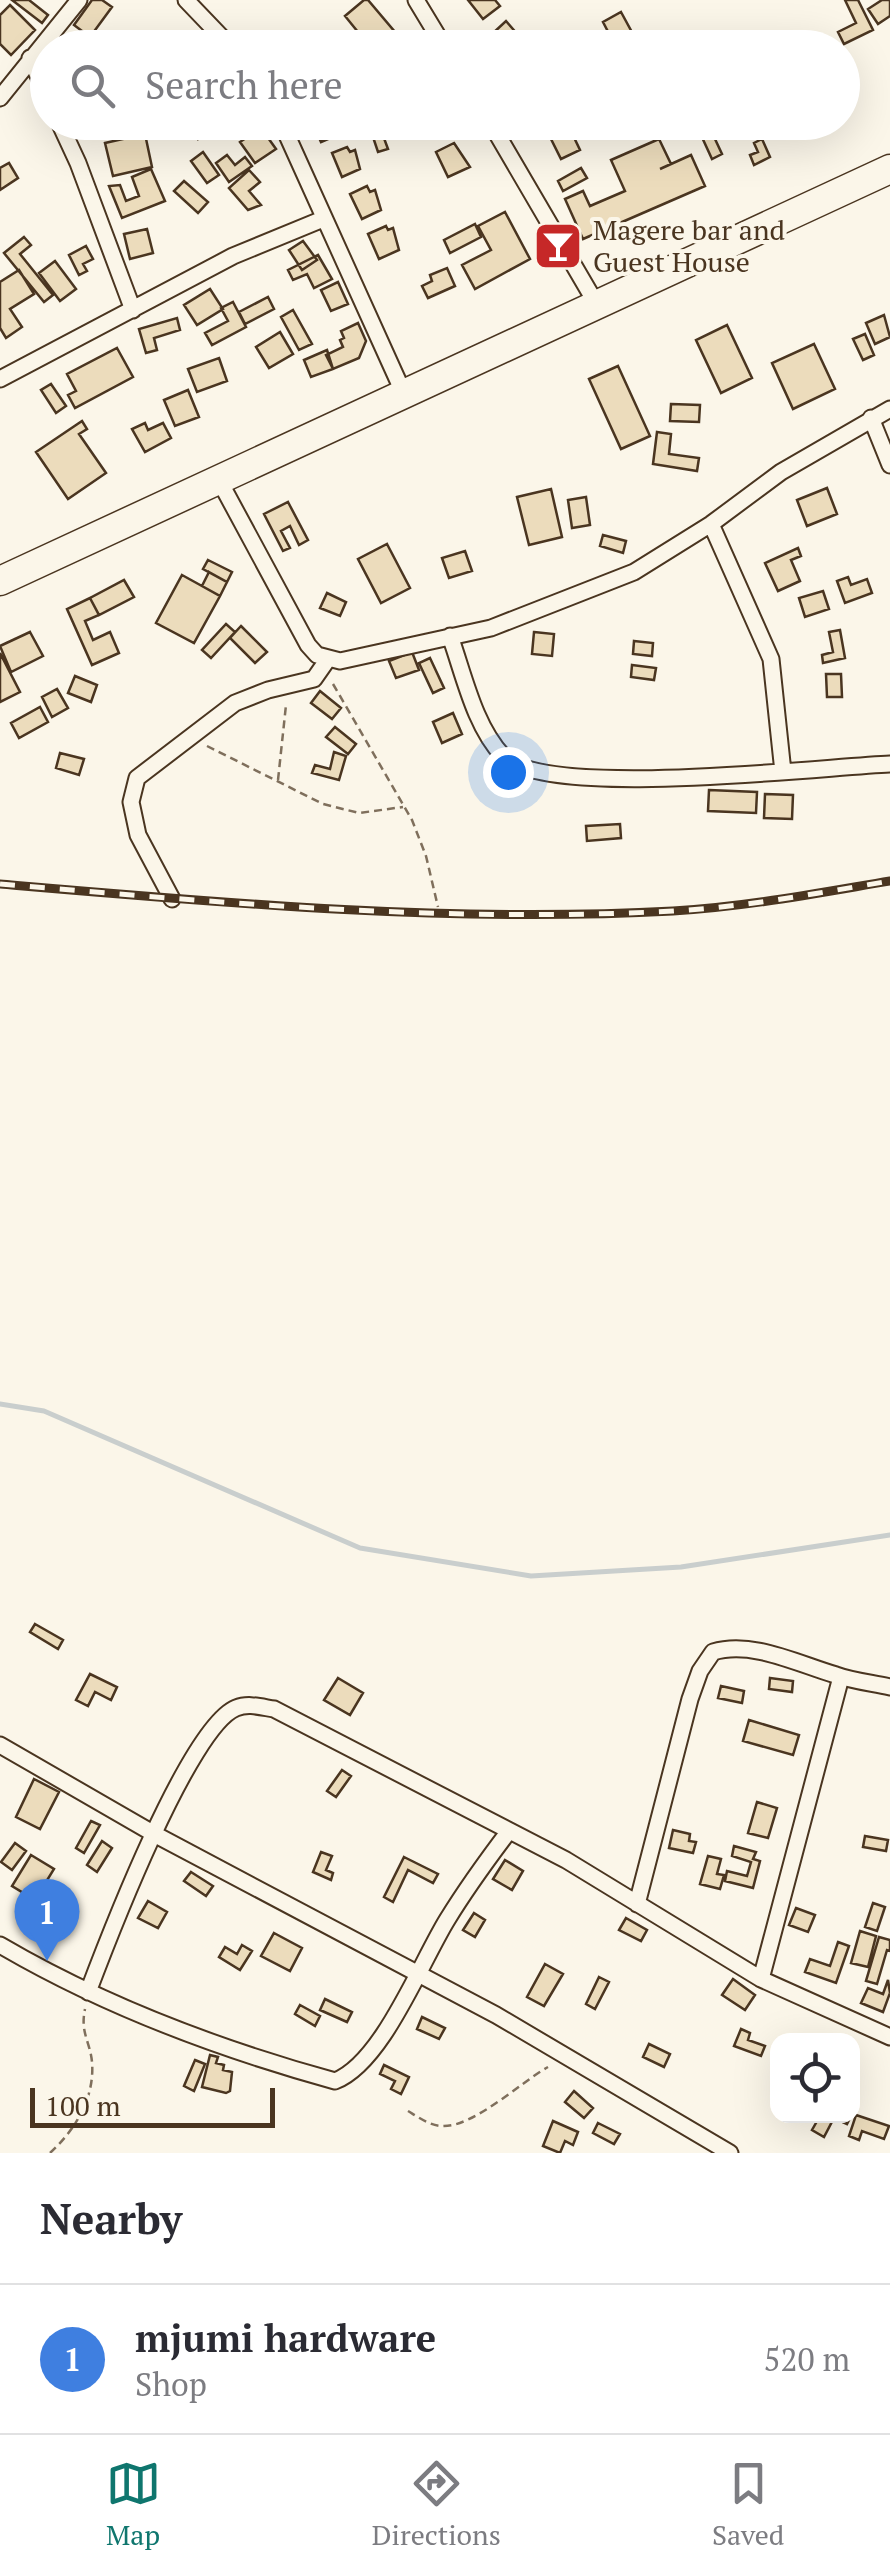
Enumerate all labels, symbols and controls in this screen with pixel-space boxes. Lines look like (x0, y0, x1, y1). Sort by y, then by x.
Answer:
search box (30, 30, 860, 140)
icon: search (65, 58, 120, 113)
text: Search here (145, 60, 343, 110)
place label: Magere bar and Guest House (593, 211, 785, 280)
bar icon: Magere bar and Guest House (532, 220, 584, 272)
your location (483, 747, 534, 798)
pin: 1 (15, 1878, 80, 1961)
map controls (770, 2033, 860, 2123)
button: locate (770, 2033, 860, 2123)
scale bar (30, 2083, 275, 2128)
text: 100 m (45, 2087, 121, 2124)
text: Nearby (40, 2190, 182, 2246)
text: mjumi hardware (135, 2313, 436, 2363)
text: 1 (63, 2338, 82, 2380)
text: 520 m (763, 2338, 850, 2380)
text: Shop (135, 2363, 207, 2405)
tab: Map (106, 2456, 161, 2553)
tab: Directions (372, 2456, 501, 2553)
tab: Saved (712, 2456, 784, 2553)

